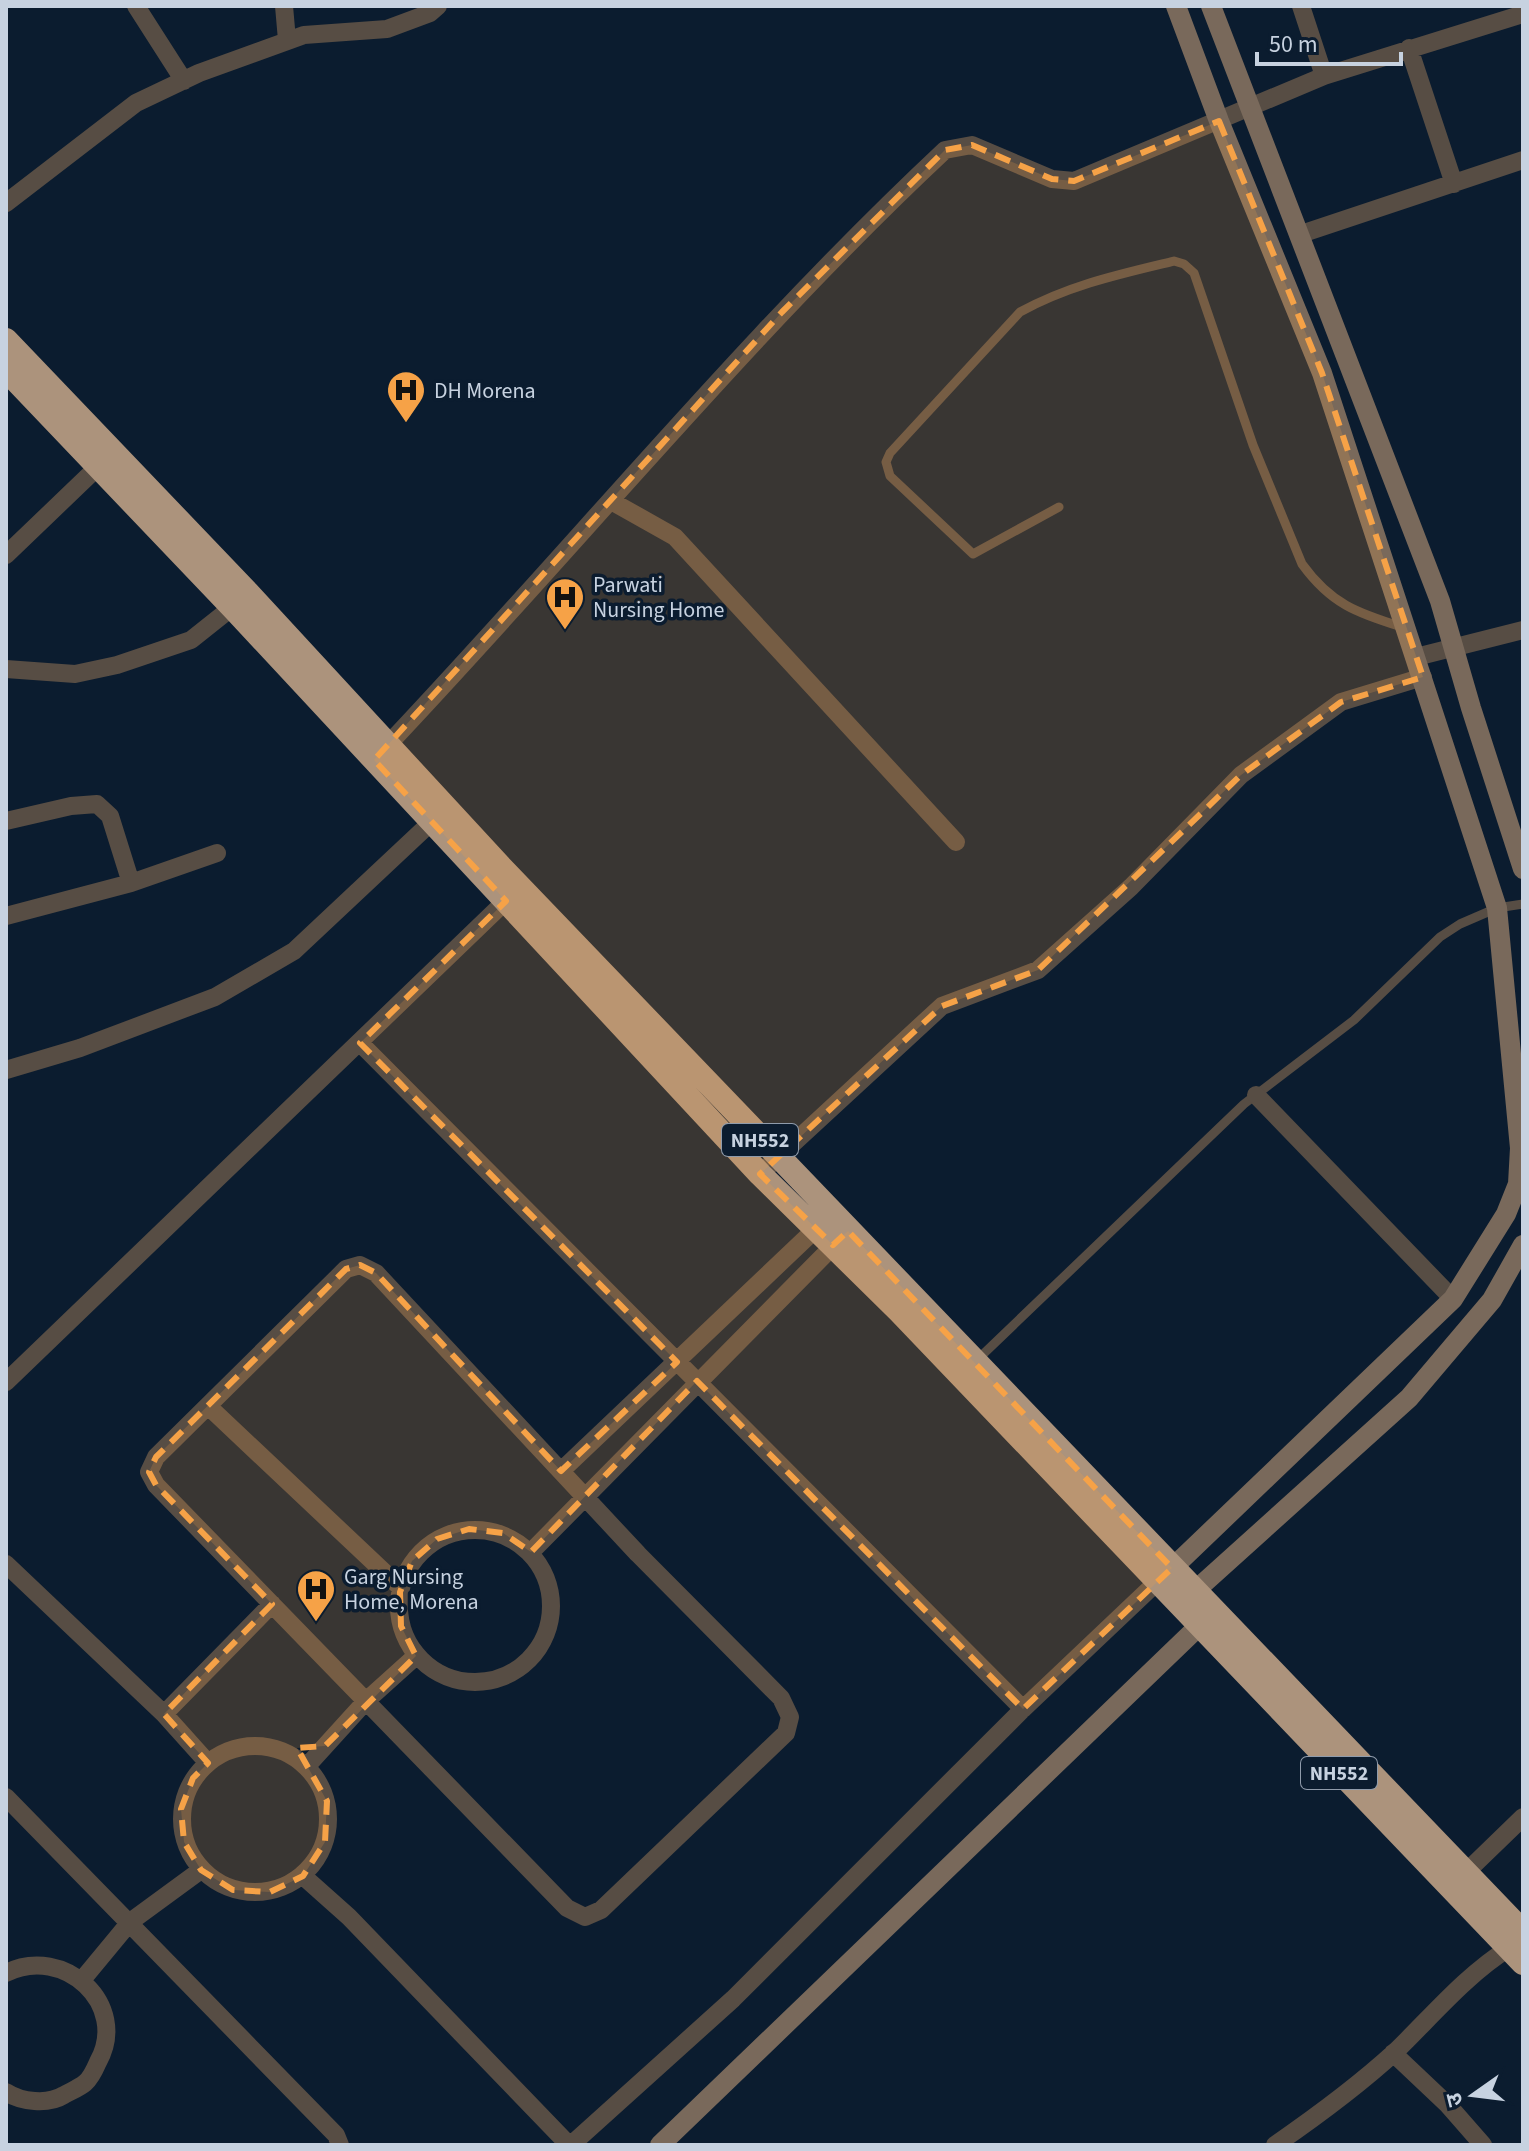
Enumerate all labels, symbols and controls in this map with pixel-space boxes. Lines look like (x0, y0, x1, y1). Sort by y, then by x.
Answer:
scale bar (1257, 16, 1401, 66)
text: 50 m (1269, 27, 1318, 62)
hospital icon: DH Morena (385, 369, 427, 424)
place label: DH Morena (434, 375, 536, 407)
place label: Parwati Nursing Home (593, 569, 724, 626)
hospital icon: Parwati Nursing Home (544, 576, 586, 631)
road number: NH552 (722, 1124, 798, 1156)
place label: Garg Nursing Home, Morena (344, 1561, 479, 1618)
hospital icon: Garg Nursing Home, Morena (295, 1568, 337, 1623)
road number: NH552 (1301, 1757, 1377, 1789)
north arrow (1433, 2055, 1513, 2135)
text: उ (1437, 2088, 1472, 2110)

